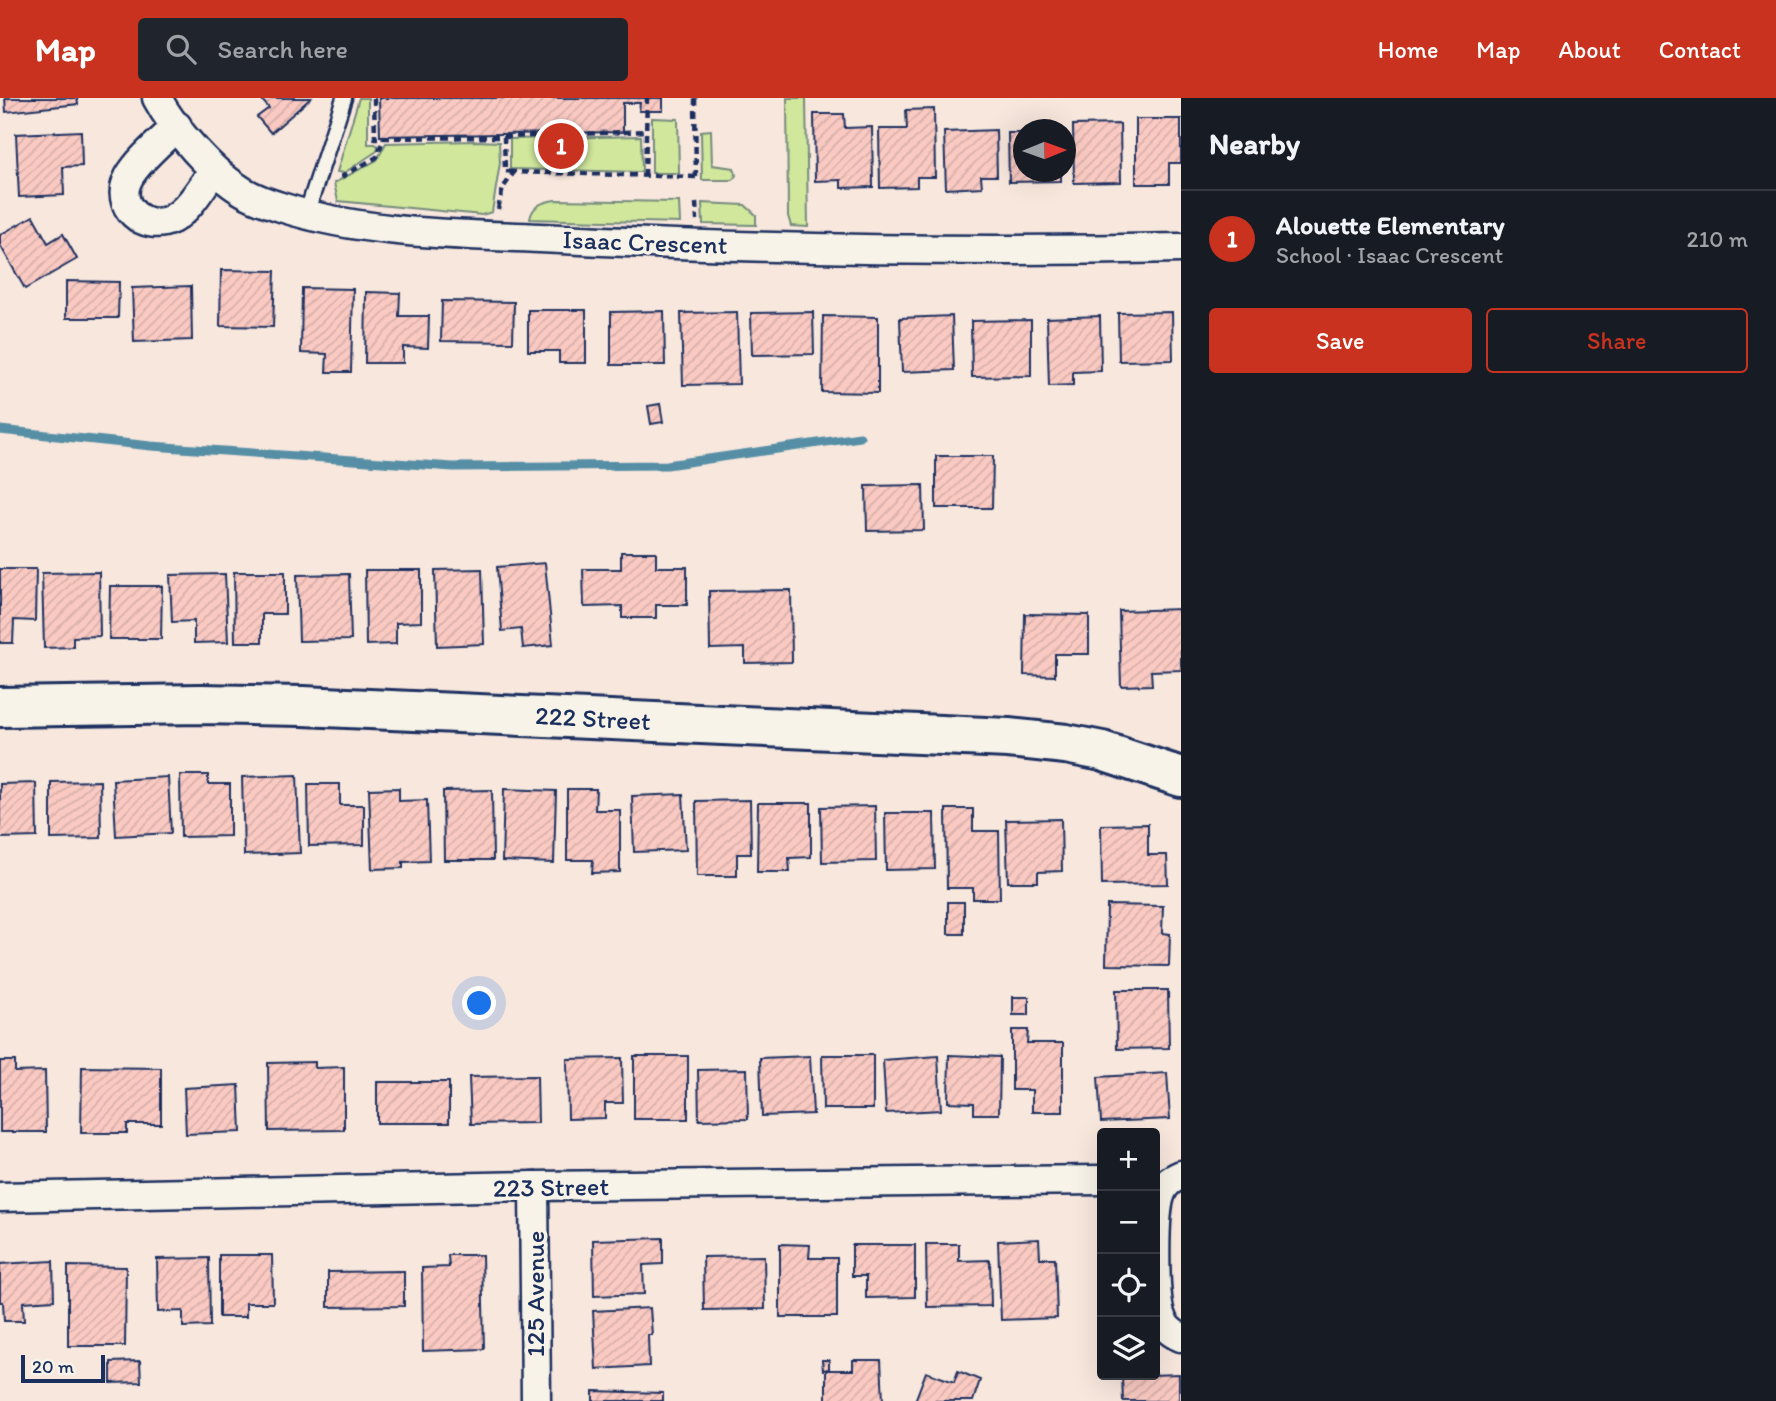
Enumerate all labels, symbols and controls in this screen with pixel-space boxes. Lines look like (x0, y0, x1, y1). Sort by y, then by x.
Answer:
search box (138, 18, 628, 81)
text: Map (35, 30, 96, 69)
icon: search (162, 30, 200, 68)
text: Search here (218, 33, 348, 65)
text: Home (1378, 35, 1438, 64)
text: Map (1476, 35, 1520, 64)
text: About (1558, 35, 1621, 64)
text: Contact (1659, 35, 1741, 64)
north arrow (1013, 119, 1076, 182)
pin: 1 (538, 120, 584, 172)
text: Nearby (1209, 125, 1300, 162)
text: Alouette Elementary (1276, 209, 1505, 241)
street label: Isaac Crescent (562, 223, 728, 261)
text: 1 (1227, 225, 1237, 253)
text: 210 m (1687, 225, 1748, 253)
text: School · Isaac Crescent (1276, 241, 1503, 269)
button: Save (1209, 308, 1472, 373)
button: Share (1486, 308, 1748, 373)
street label: 222 Street (534, 699, 652, 737)
your location (462, 986, 496, 1020)
map controls (1097, 1128, 1160, 1380)
button: + (1097, 1128, 1160, 1191)
street label: 223 Street (493, 1170, 610, 1204)
button: − (1097, 1191, 1160, 1254)
street label: 125 Avenue (519, 1231, 551, 1357)
button: locate (1097, 1254, 1160, 1317)
button: layers (1097, 1317, 1160, 1380)
scale bar (21, 1352, 105, 1384)
text: 20 m (32, 1355, 74, 1378)

